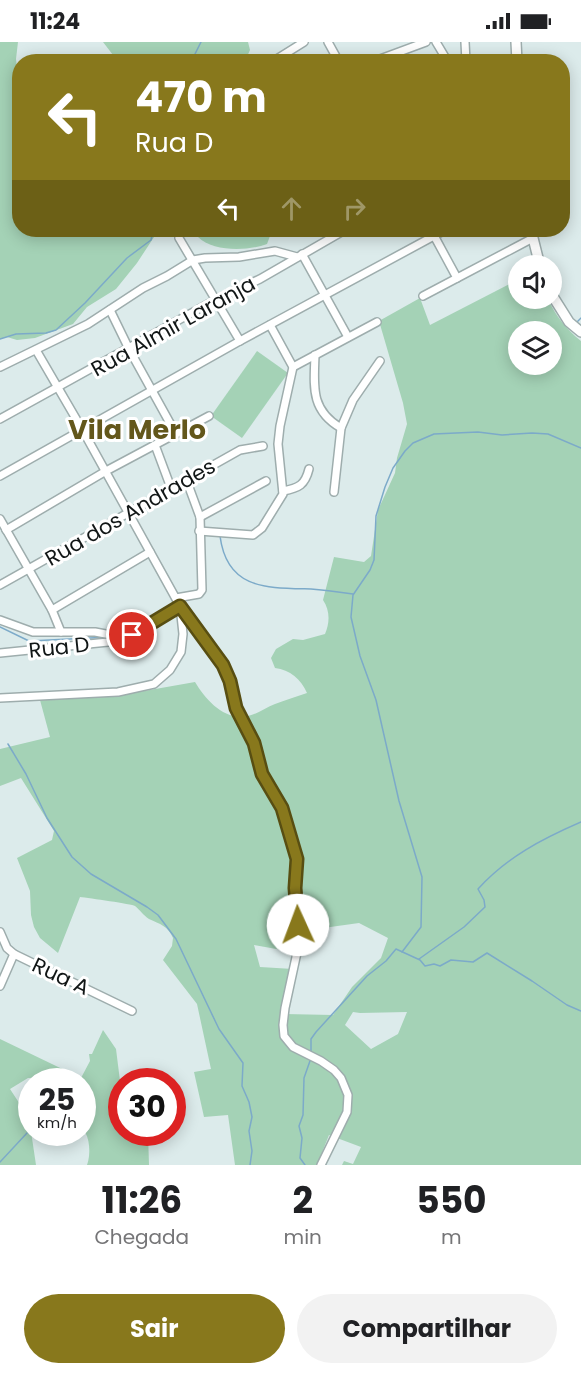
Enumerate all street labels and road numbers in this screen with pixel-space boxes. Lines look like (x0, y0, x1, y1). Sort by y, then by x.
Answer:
street label: Rua Almir Laranja (86, 269, 260, 383)
street label: Rua dos Andrades (40, 451, 220, 573)
street label: Rua D (27, 629, 91, 665)
street label: Rua A (28, 950, 94, 1002)

